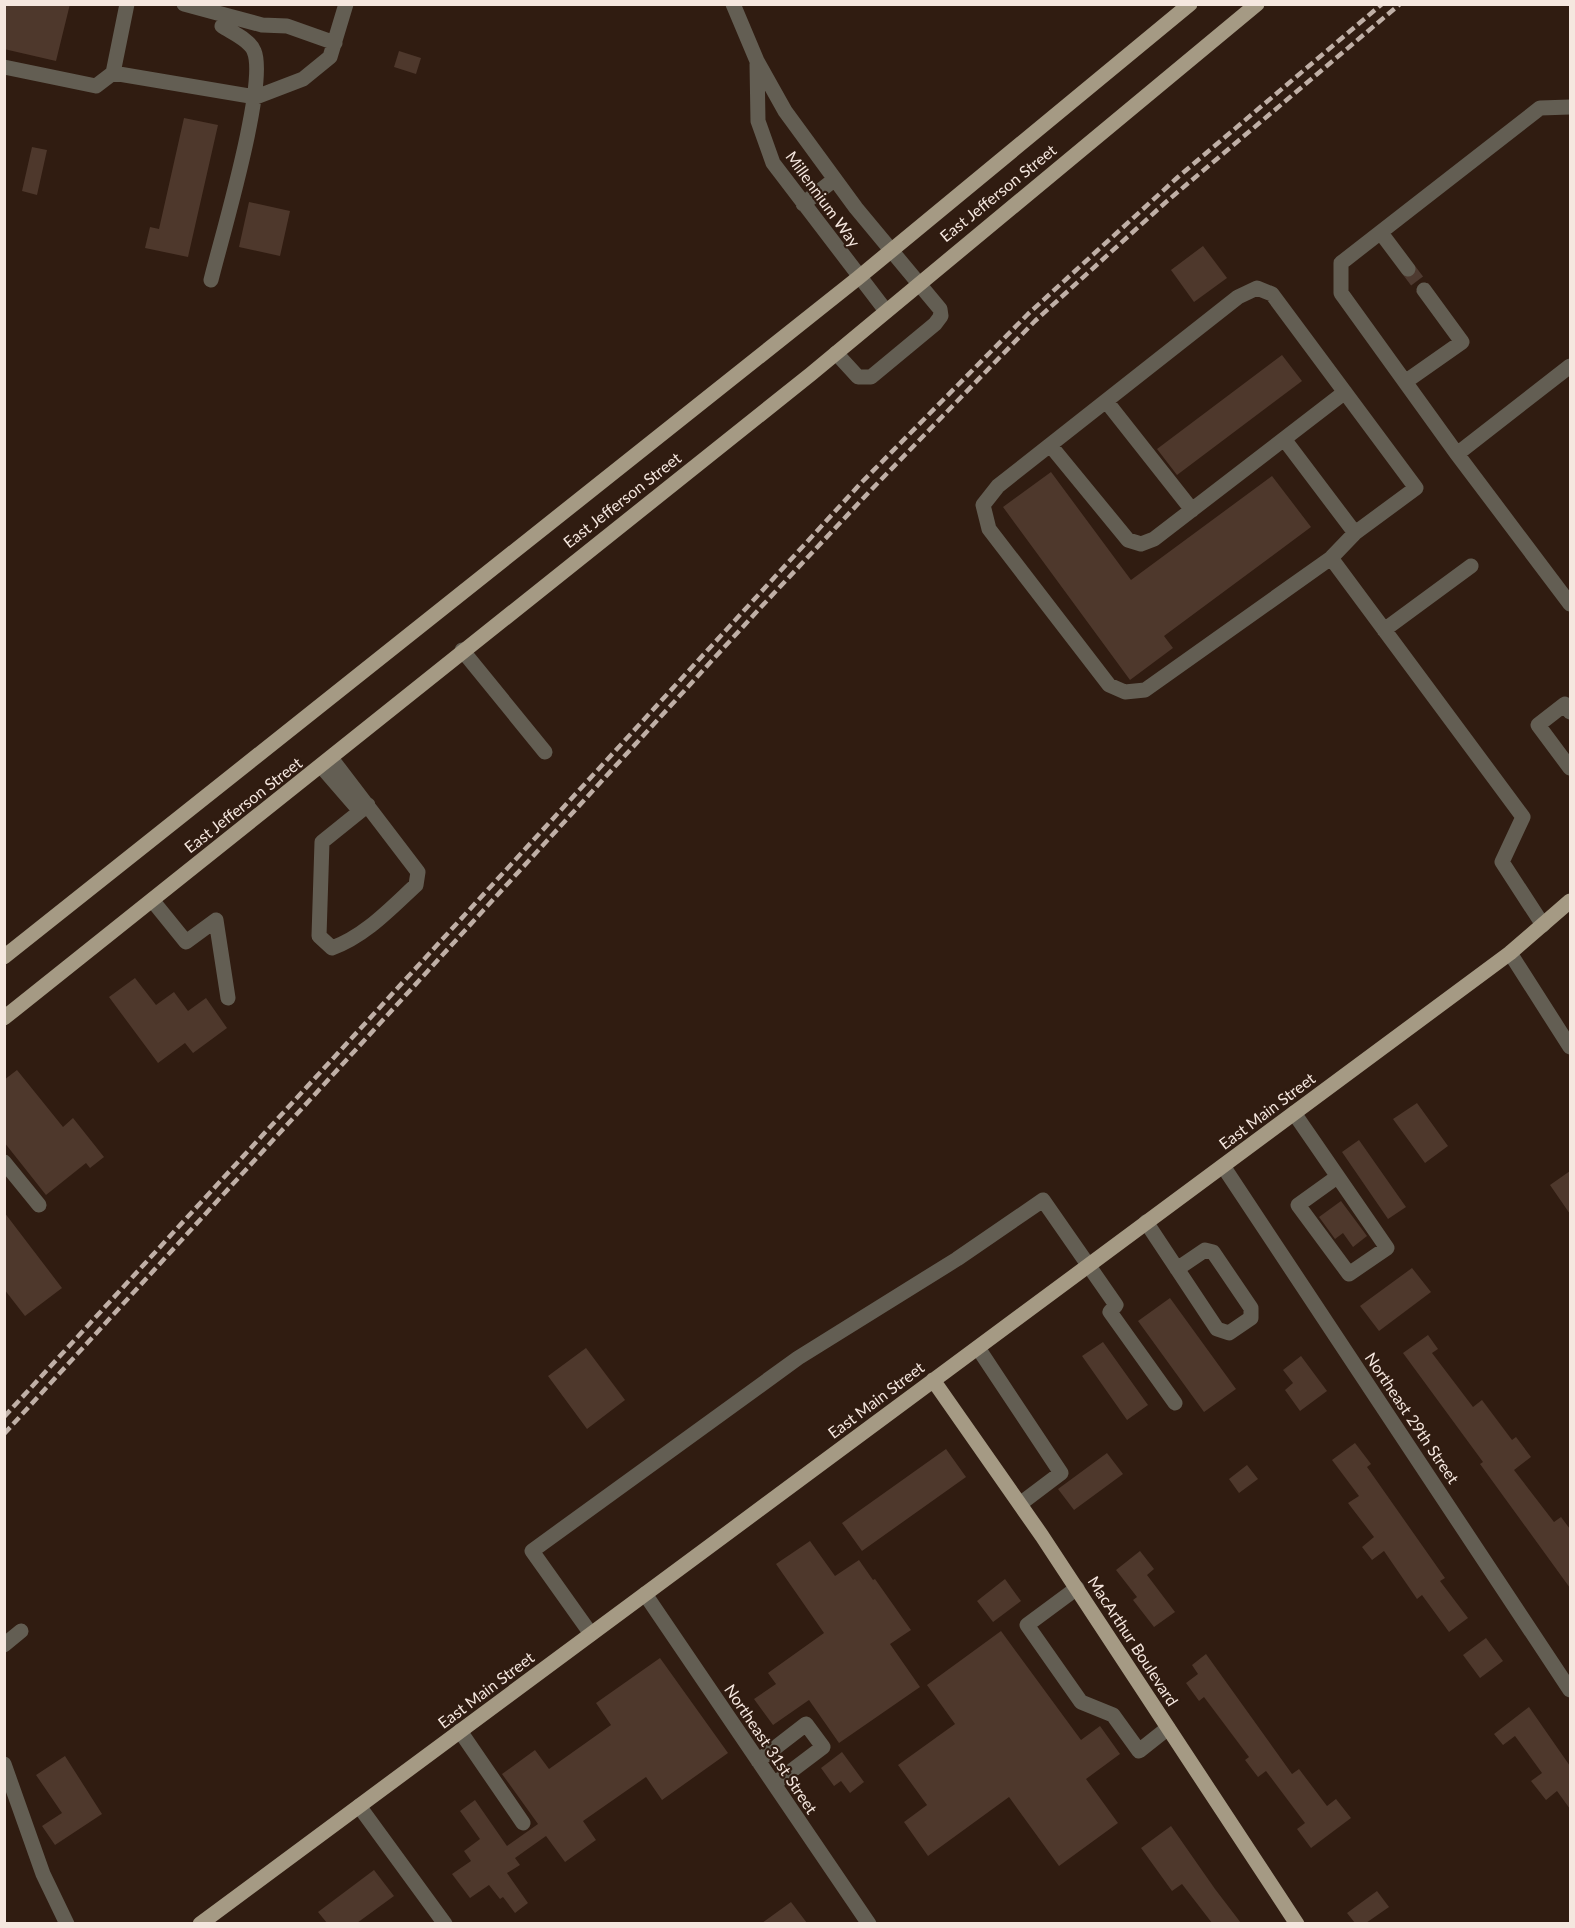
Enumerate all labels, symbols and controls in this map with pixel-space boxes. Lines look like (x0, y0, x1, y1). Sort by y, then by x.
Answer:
street label: East Jefferson Street (936, 140, 1060, 245)
street label: Millennium Way (782, 147, 865, 251)
street label: East Jefferson Street (559, 448, 684, 551)
street label: East Jefferson Street (180, 753, 305, 856)
street label: East Main Street (1215, 1068, 1319, 1153)
street label: Northeast 29th Street (1361, 1349, 1464, 1487)
street label: East Main Street (824, 1357, 928, 1442)
street label: MacArthur Boulevard (1084, 1572, 1182, 1709)
street label: East Main Street (434, 1647, 538, 1732)
street label: Northeast 31st Street (721, 1680, 822, 1817)

